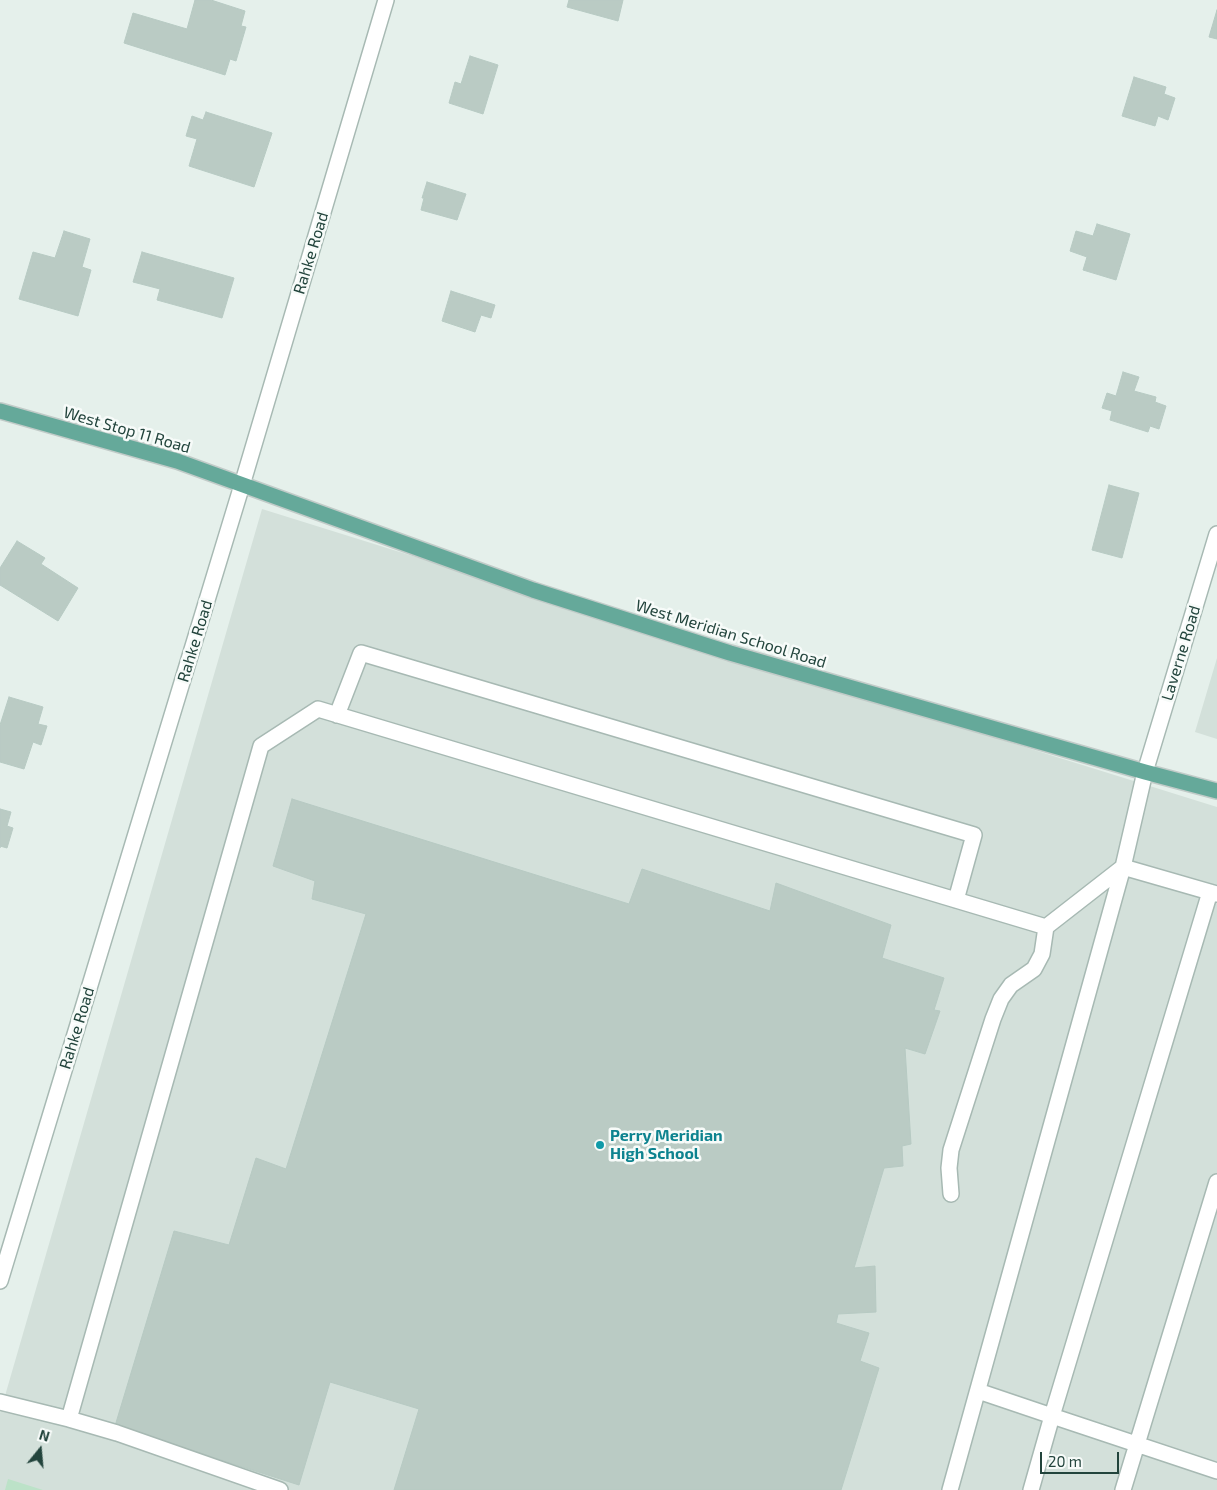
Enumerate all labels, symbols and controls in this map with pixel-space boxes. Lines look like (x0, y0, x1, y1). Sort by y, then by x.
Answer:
street label: Rahke Road (289, 210, 333, 296)
street label: West Stop 11 Road (61, 403, 193, 457)
street label: West Meridian School Road (633, 596, 829, 672)
street label: Rahke Road (173, 598, 217, 684)
street label: Laverne Road (1157, 603, 1205, 703)
street label: Rahke Road (55, 985, 99, 1071)
place label: Perry Meridian High School (610, 1126, 723, 1164)
marker: Perry Meridian High School (594, 1139, 606, 1151)
north arrow (15, 1425, 65, 1475)
text: N (37, 1426, 52, 1445)
scale bar (1042, 1442, 1121, 1474)
text: 20 m (1048, 1452, 1082, 1470)

